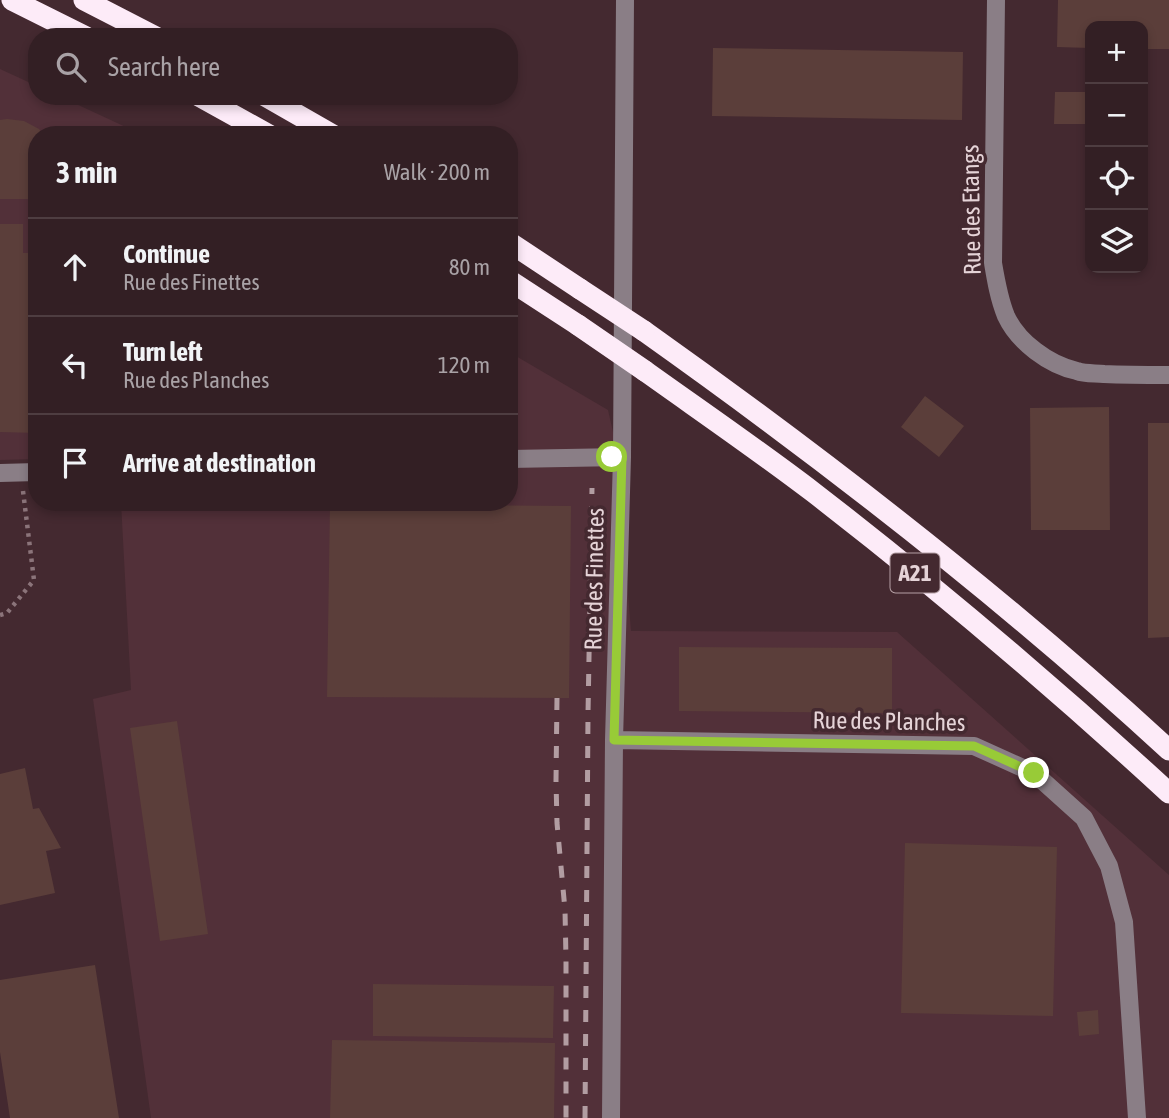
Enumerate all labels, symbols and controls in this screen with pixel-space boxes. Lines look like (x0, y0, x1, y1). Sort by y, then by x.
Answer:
map controls (1085, 21, 1148, 273)
button: + (1085, 21, 1148, 84)
search box (28, 28, 518, 105)
icon: search (52, 48, 90, 86)
text: Search here (108, 52, 220, 82)
button: − (1085, 84, 1148, 147)
street label: Rue des Etangs (956, 145, 986, 275)
button: locate (1085, 147, 1148, 210)
text: 3 min (56, 155, 117, 189)
text: Walk · 200 m (384, 159, 490, 185)
button: layers (1085, 210, 1148, 273)
text: Continue (123, 239, 210, 269)
icon: ahead (56, 248, 94, 286)
text: 80 m (449, 254, 490, 280)
text: Rue des Finettes (123, 269, 260, 295)
text: Turn left (123, 337, 203, 367)
icon: left (56, 346, 94, 384)
text: 120 m (438, 352, 490, 378)
text: Rue des Planches (123, 367, 269, 393)
route start (596, 441, 627, 472)
icon: arrive (56, 444, 94, 482)
text: Arrive at destination (123, 448, 316, 478)
street label: Rue des Finettes (579, 508, 609, 650)
road number: A21 (890, 554, 940, 593)
street label: Rue des Planches (812, 706, 966, 736)
route end (1018, 757, 1049, 788)

